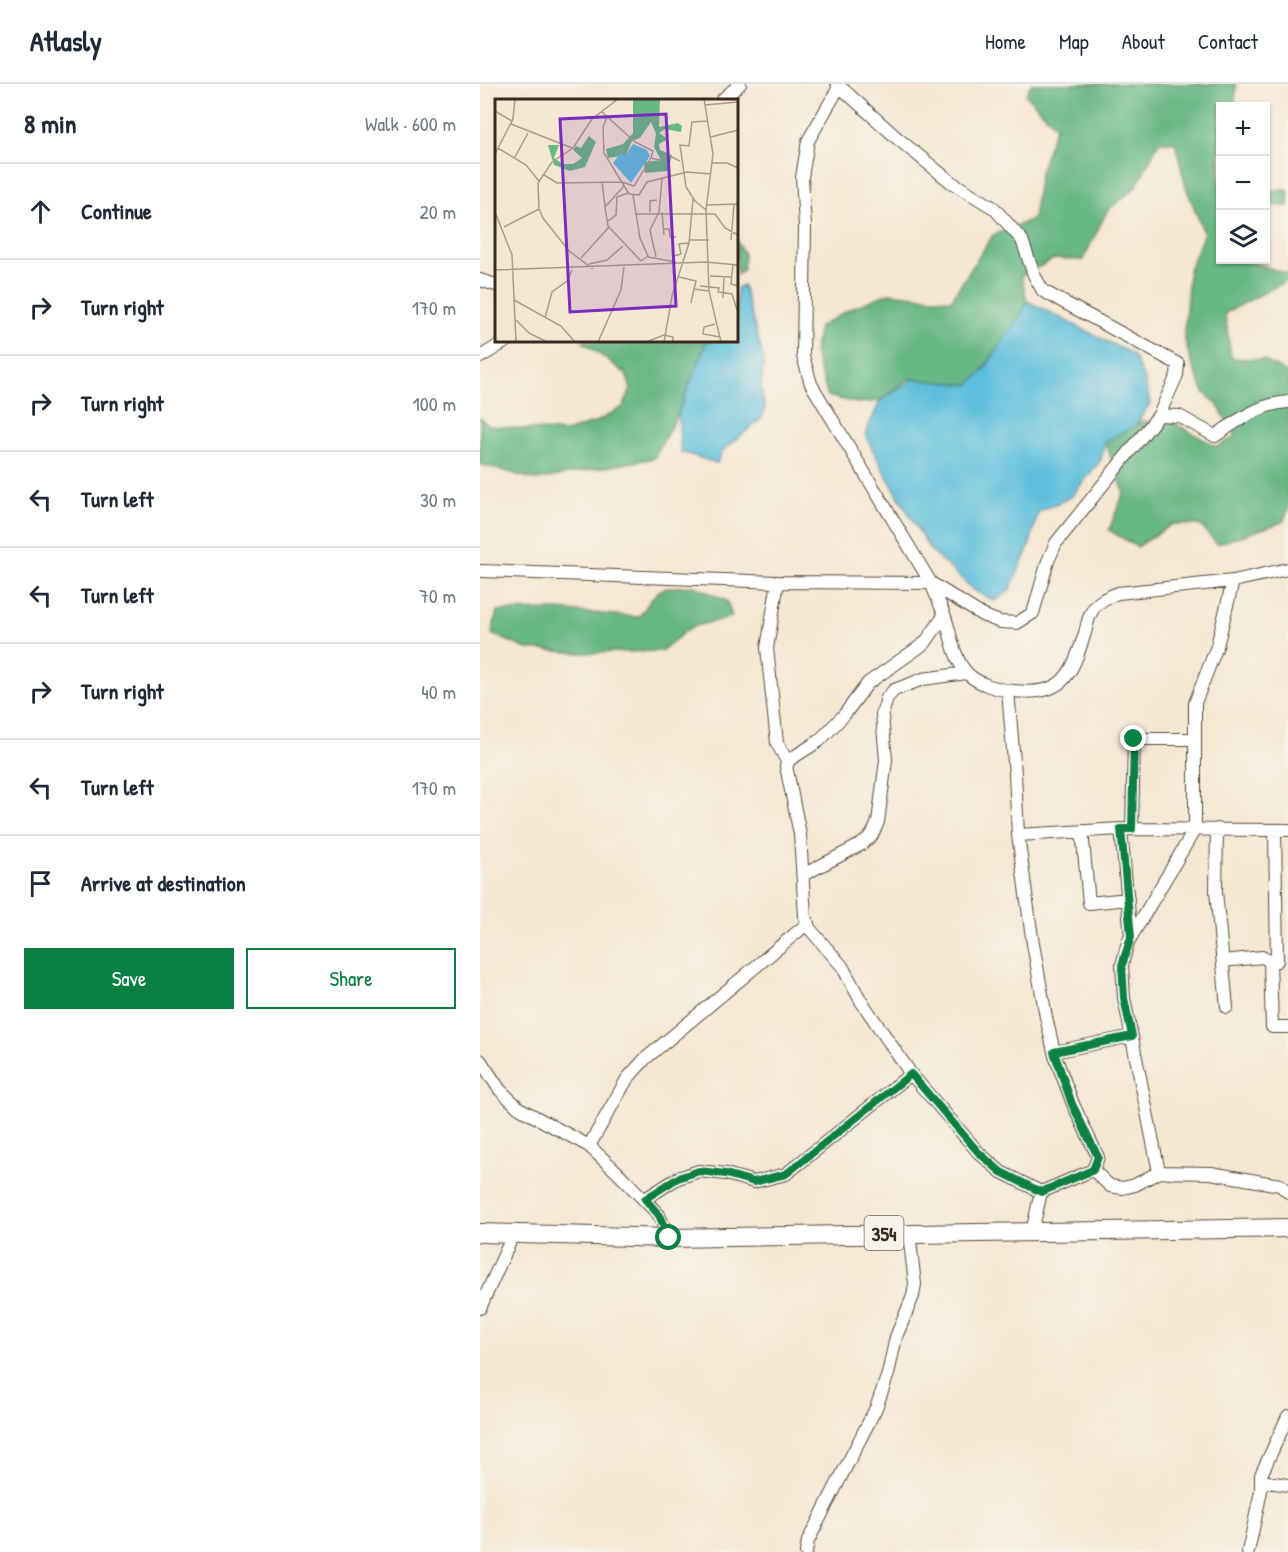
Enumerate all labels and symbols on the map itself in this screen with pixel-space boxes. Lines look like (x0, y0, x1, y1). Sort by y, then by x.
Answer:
inset map (495, 99, 738, 342)
route end (1120, 725, 1146, 751)
road number: 354 (864, 1216, 904, 1250)
route start (655, 1224, 681, 1250)

